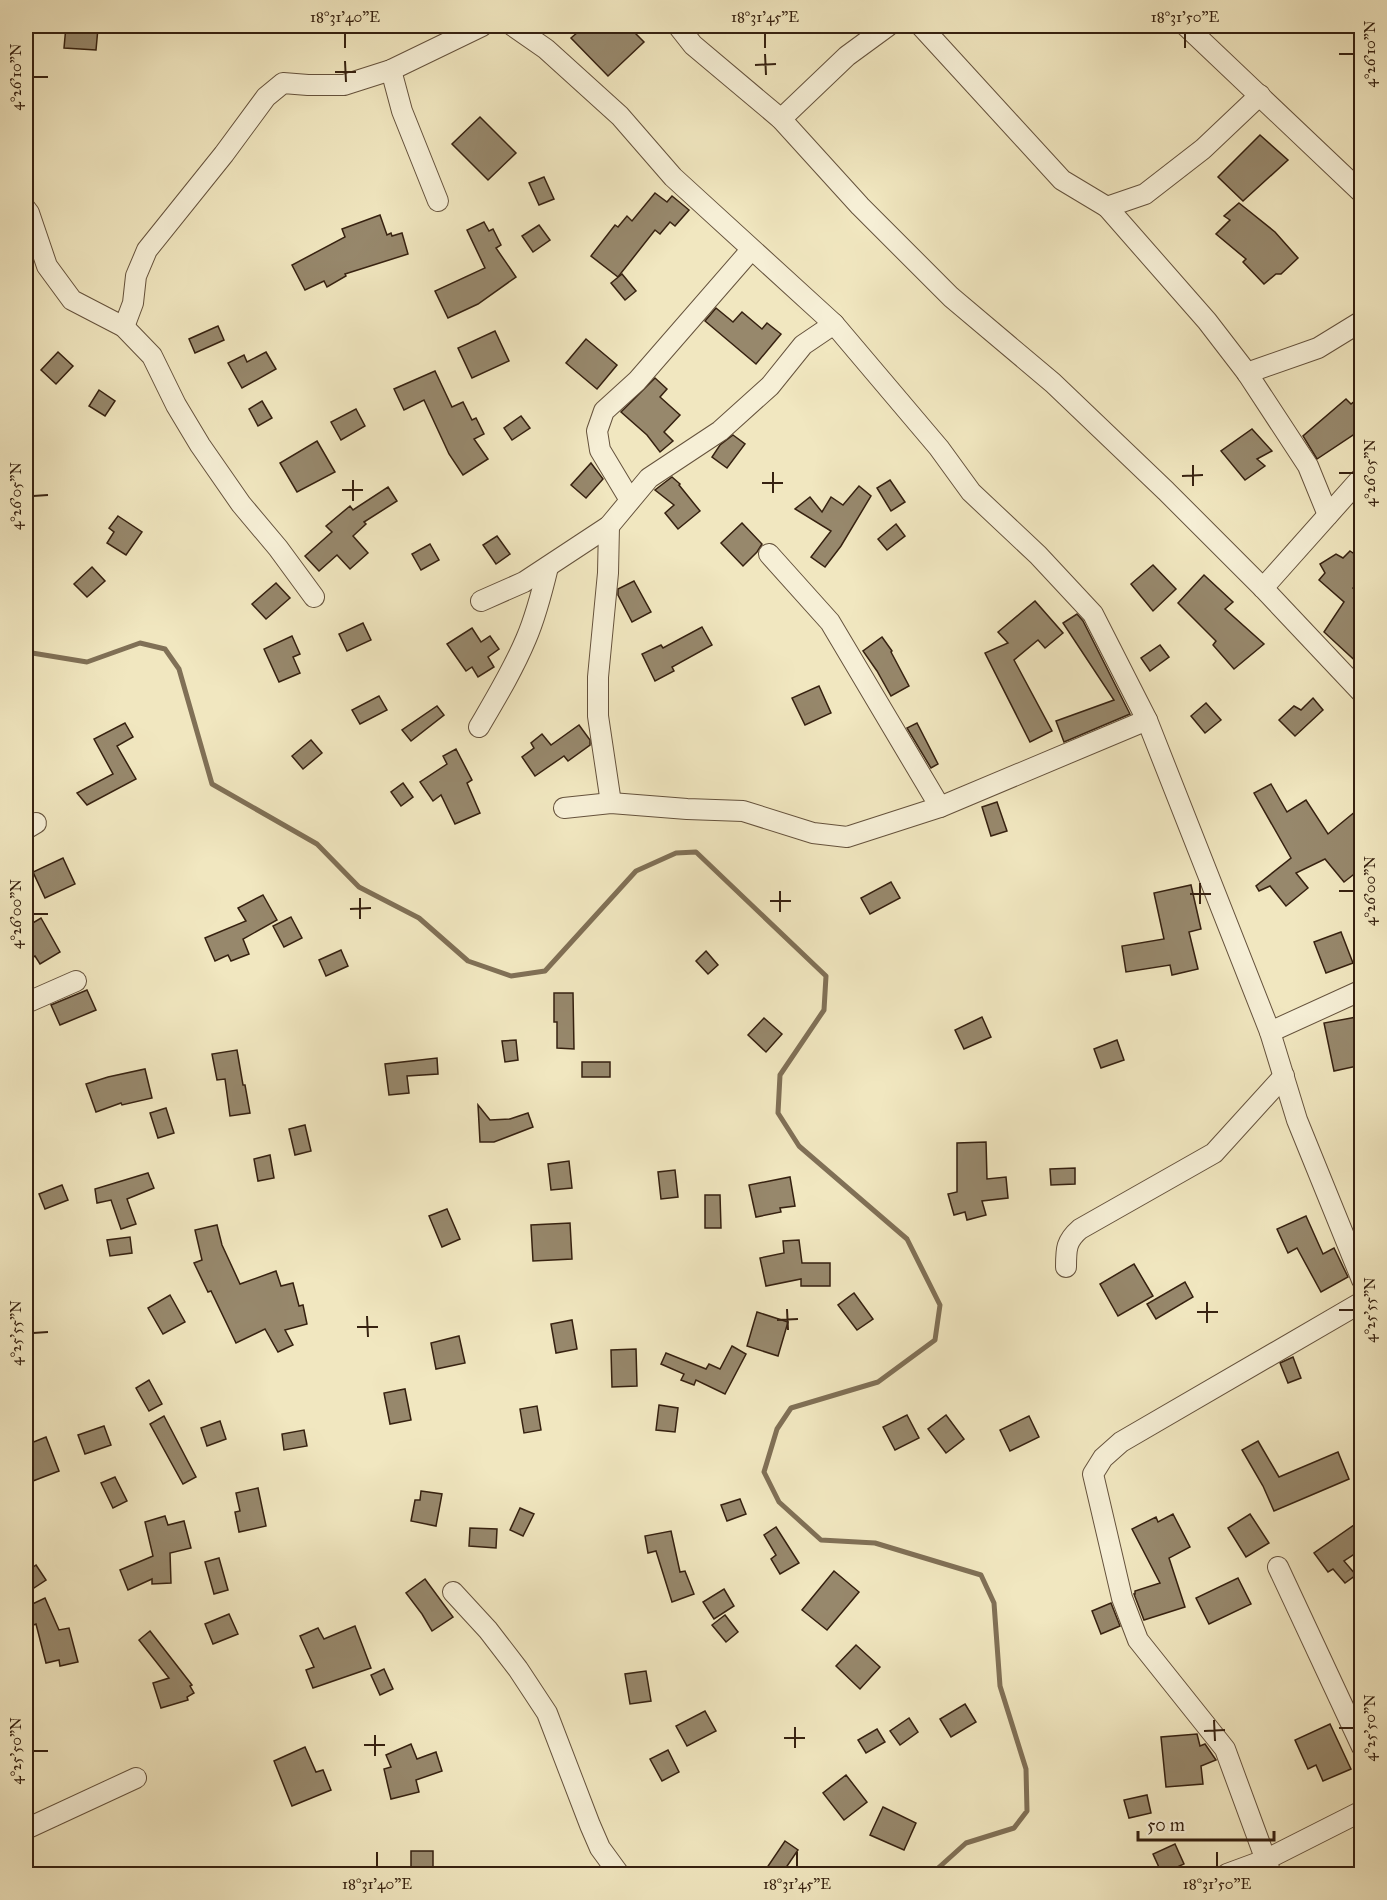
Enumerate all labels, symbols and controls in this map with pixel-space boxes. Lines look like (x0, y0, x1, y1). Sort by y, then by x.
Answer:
text: 18°31'40"E (310, 8, 380, 26)
text: 18°31'45"E (731, 8, 799, 26)
text: 18°31'50"E (1151, 8, 1219, 26)
text: 4°26'10"N (1361, 20, 1379, 87)
text: 4°26'10"N (7, 43, 25, 110)
text: 4°26'05"N (1361, 439, 1379, 507)
text: 4°26'05"N (7, 462, 25, 530)
text: 4°26'00"N (1361, 856, 1379, 926)
text: 4°26'00"N (7, 879, 25, 949)
text: 4°25'55"N (1361, 1277, 1379, 1343)
text: 4°25'55"N (7, 1300, 25, 1366)
text: 4°25'50"N (1361, 1694, 1379, 1762)
text: 4°25'50"N (7, 1717, 25, 1785)
scale bar (1138, 1804, 1274, 1842)
text: 50 m (1147, 1814, 1185, 1836)
text: 18°31'40"E (342, 1875, 412, 1893)
text: 18°31'45"E (763, 1875, 831, 1893)
text: 18°31'50"E (1183, 1875, 1251, 1893)

